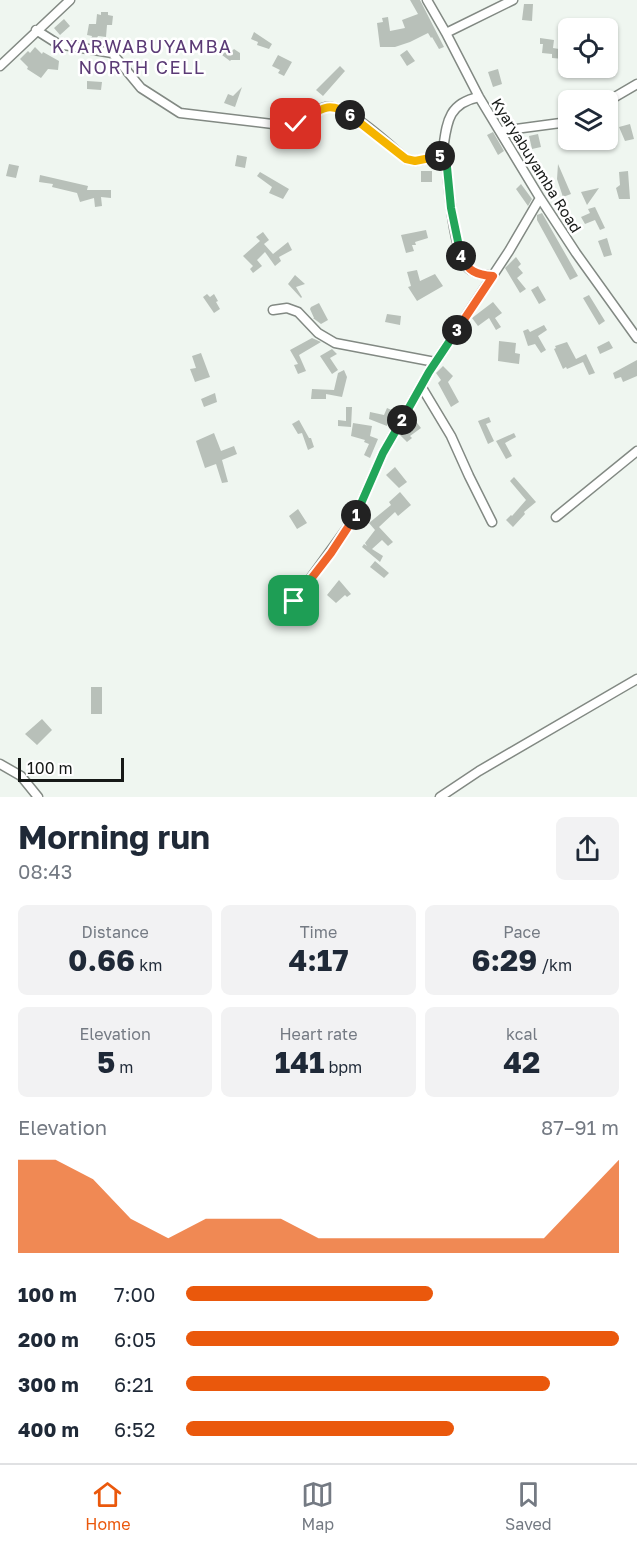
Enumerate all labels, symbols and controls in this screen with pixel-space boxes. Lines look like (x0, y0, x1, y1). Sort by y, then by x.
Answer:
map controls (558, 18, 618, 150)
button: locate (558, 18, 618, 78)
district label: KYARWABUYAMBA NORTH CELL (52, 35, 232, 78)
button: layers (558, 90, 618, 150)
street label: Kyaryabuyamba Road (488, 94, 586, 236)
pin (270, 98, 321, 149)
pin: 6 (335, 100, 365, 130)
text: 6 (345, 105, 355, 125)
icon: check (279, 107, 312, 140)
pin: 5 (425, 141, 455, 171)
text: 5 (435, 146, 445, 166)
pin: 4 (446, 241, 476, 271)
text: 4 (456, 246, 466, 266)
pin: 3 (442, 315, 472, 345)
text: 3 (452, 320, 462, 340)
pin: 2 (387, 405, 417, 435)
text: 2 (397, 410, 407, 430)
pin: 1 (341, 500, 371, 530)
text: 1 (352, 505, 360, 525)
pin (268, 575, 319, 626)
icon: arrive (277, 584, 310, 617)
scale bar (18, 755, 124, 782)
text: 100 m (27, 758, 73, 778)
text: Morning run (18, 817, 210, 856)
button: share (556, 817, 619, 880)
text: 08:43 (18, 859, 73, 883)
text: Distance (82, 922, 149, 942)
text: Time (300, 922, 337, 942)
text: Pace (503, 922, 541, 942)
text: 0.66 (68, 942, 135, 978)
text: 4:17 (288, 942, 349, 978)
text: 6:29 (471, 942, 537, 978)
text: km (135, 955, 162, 975)
text: /km (537, 955, 572, 975)
text: Elevation (80, 1024, 151, 1044)
text: Heart rate (279, 1024, 358, 1044)
text: kcal (506, 1024, 538, 1044)
text: 5 (97, 1044, 115, 1080)
text: 141 (275, 1044, 324, 1080)
text: 42 (503, 1044, 540, 1080)
text: m (115, 1057, 133, 1077)
text: bpm (324, 1057, 362, 1077)
text: Elevation (18, 1115, 107, 1139)
text: 87–91 m (541, 1115, 619, 1139)
text: 100 m (18, 1282, 77, 1306)
text: 7:00 (114, 1282, 155, 1306)
text: 200 m (18, 1327, 79, 1351)
text: 6:05 (114, 1327, 156, 1351)
text: 300 m (18, 1372, 79, 1396)
text: 6:21 (114, 1372, 153, 1396)
text: 400 m (18, 1417, 79, 1441)
text: 6:52 (114, 1417, 155, 1441)
tab: Home (85, 1478, 131, 1534)
tab: Map (301, 1478, 334, 1534)
tab: Saved (505, 1478, 552, 1534)

